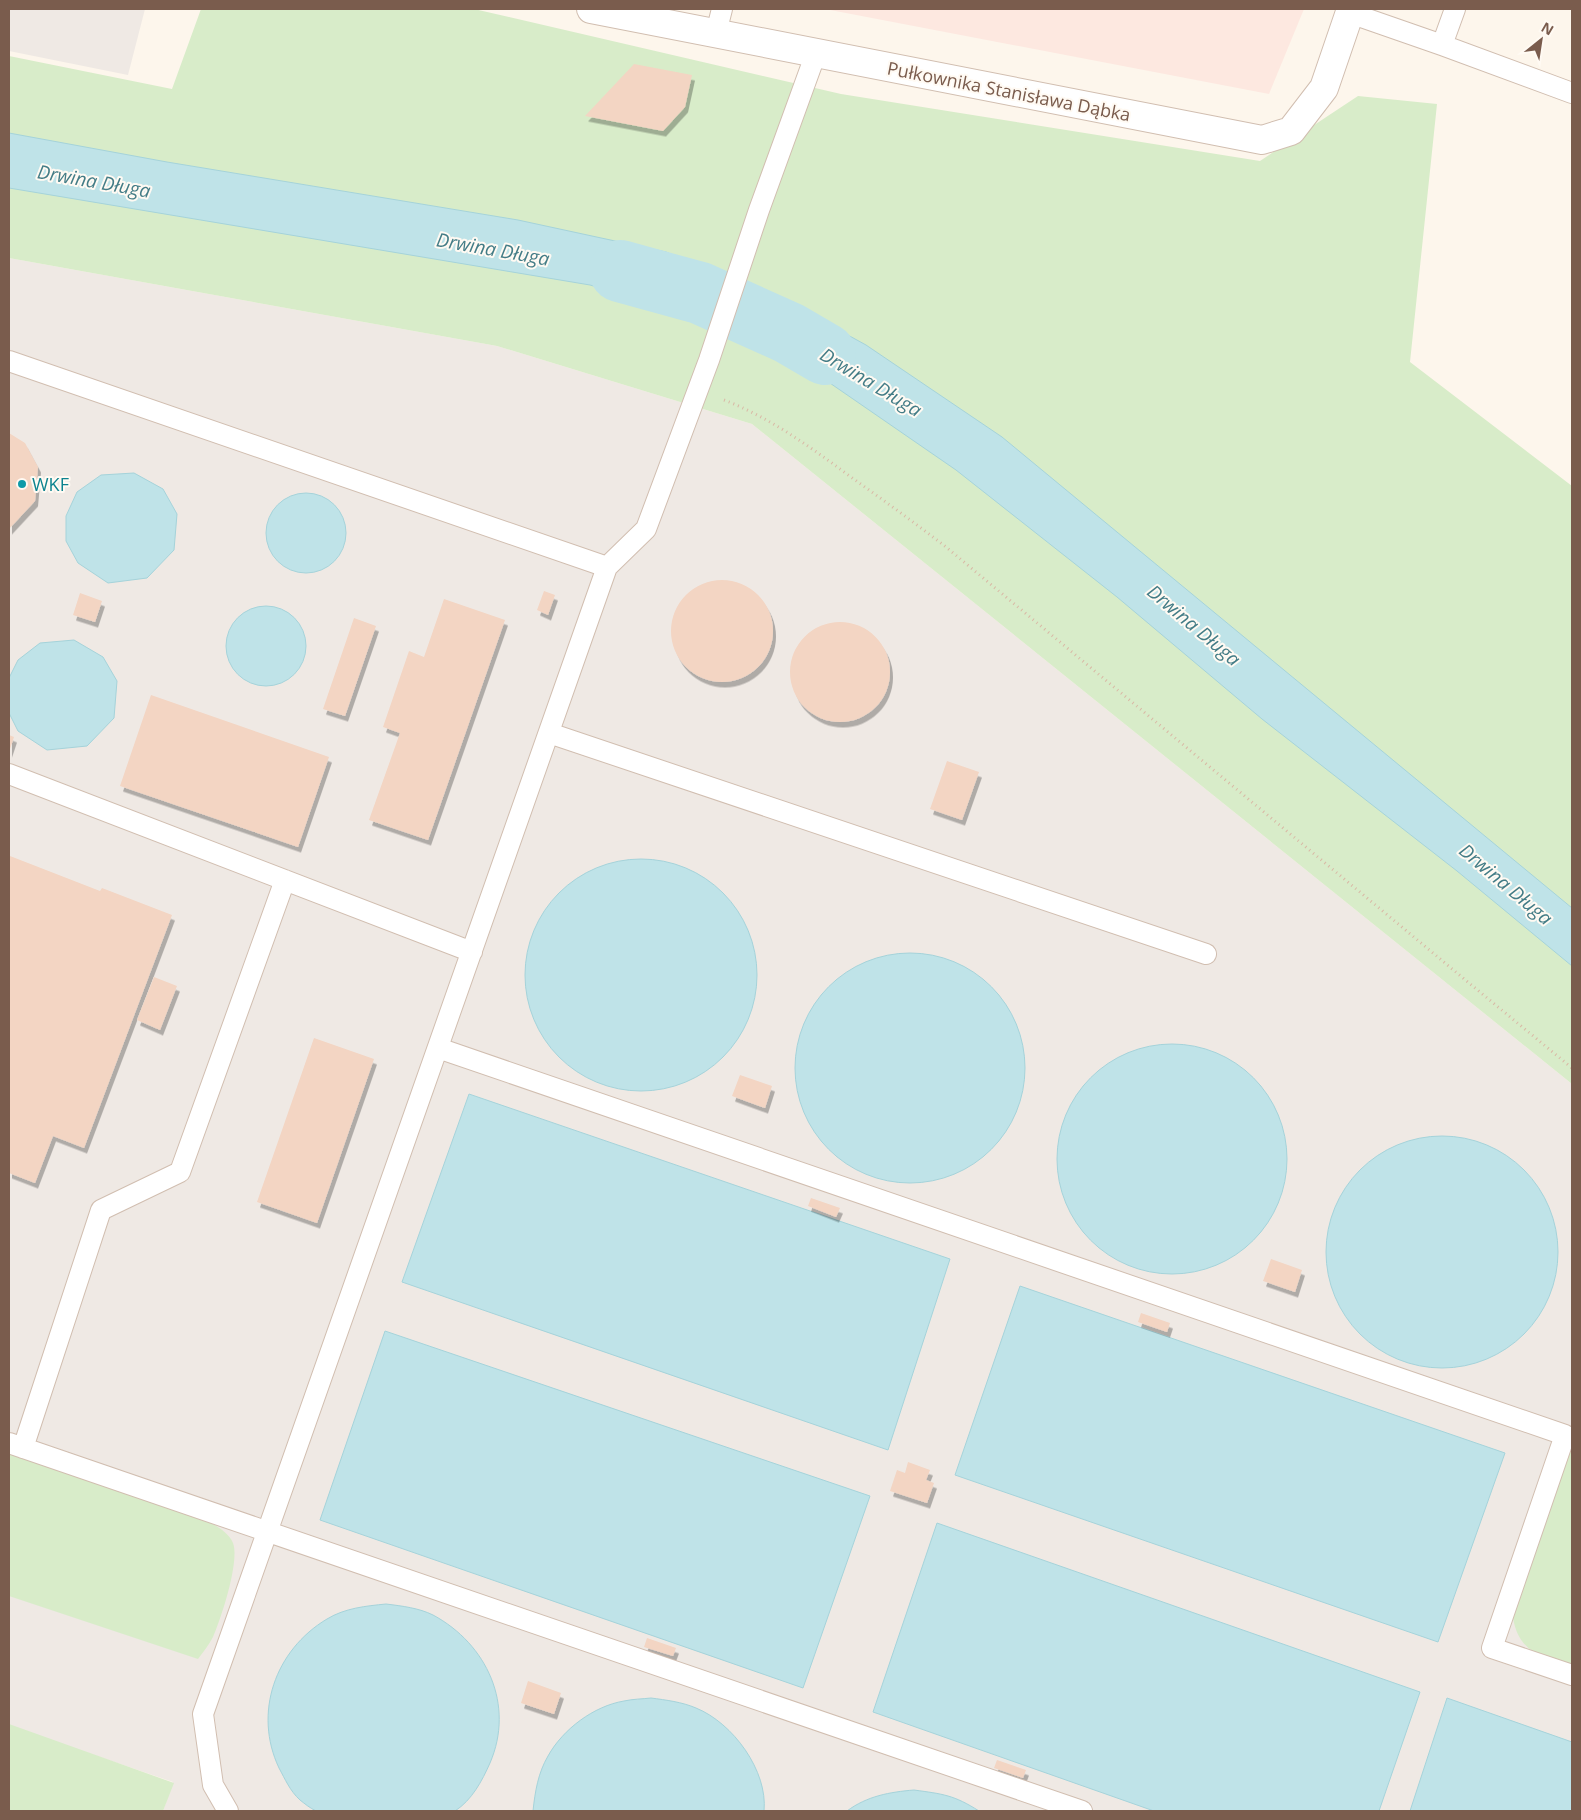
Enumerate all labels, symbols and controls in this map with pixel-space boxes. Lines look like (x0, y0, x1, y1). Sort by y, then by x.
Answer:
north arrow (1516, 15, 1566, 65)
text: N (1538, 17, 1557, 39)
street label: Pułkownika Stanisława Dąbka (885, 56, 1133, 126)
water label: Drwina Długa (35, 158, 153, 204)
water label: Drwina Długa (434, 226, 552, 272)
water label: Drwina Długa (815, 341, 927, 423)
place label: WKF (32, 472, 69, 496)
marker: WKF (16, 478, 28, 490)
water label: Drwina Długa (1142, 578, 1246, 672)
water label: Drwina Długa (1454, 837, 1558, 931)

